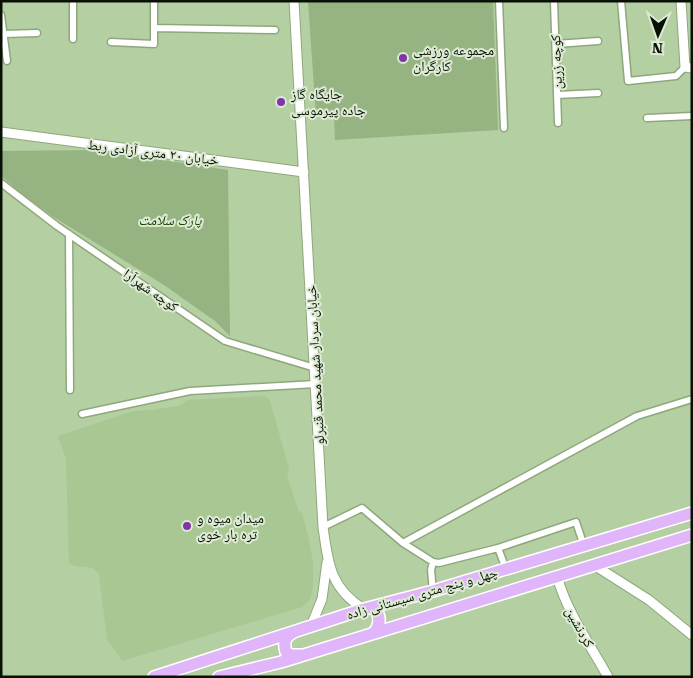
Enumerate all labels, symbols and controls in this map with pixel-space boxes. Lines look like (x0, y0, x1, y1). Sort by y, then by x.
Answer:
north arrow (633, 10, 683, 60)
street label: کوچه زرین (547, 34, 566, 90)
text: N (652, 40, 663, 56)
place label: مجموعه ورزشی کارگران (413, 42, 494, 75)
marker: مجموعه ورزشی کارگران (397, 52, 409, 64)
place label: جایگاه گاز جاده پیرموسی (290, 86, 366, 119)
marker: جایگاه گاز جاده پیرموسی (275, 96, 287, 108)
street label: خیابان ۲۰ متری آزادی ربط (86, 136, 220, 169)
park label: پارک سلامت (139, 212, 202, 229)
street label: کوچه شهرآرا (120, 265, 182, 316)
street label: خیابان سردار شهید محمد قنبرلو (303, 284, 328, 445)
place label: میدان میوه و تره بار خوی (197, 510, 264, 543)
marker: میدان میوه و تره بار خوی (181, 520, 193, 532)
street label: چهل و پنج متری سیستانی زاده (345, 564, 500, 624)
street label: کردنشین (562, 604, 598, 651)

